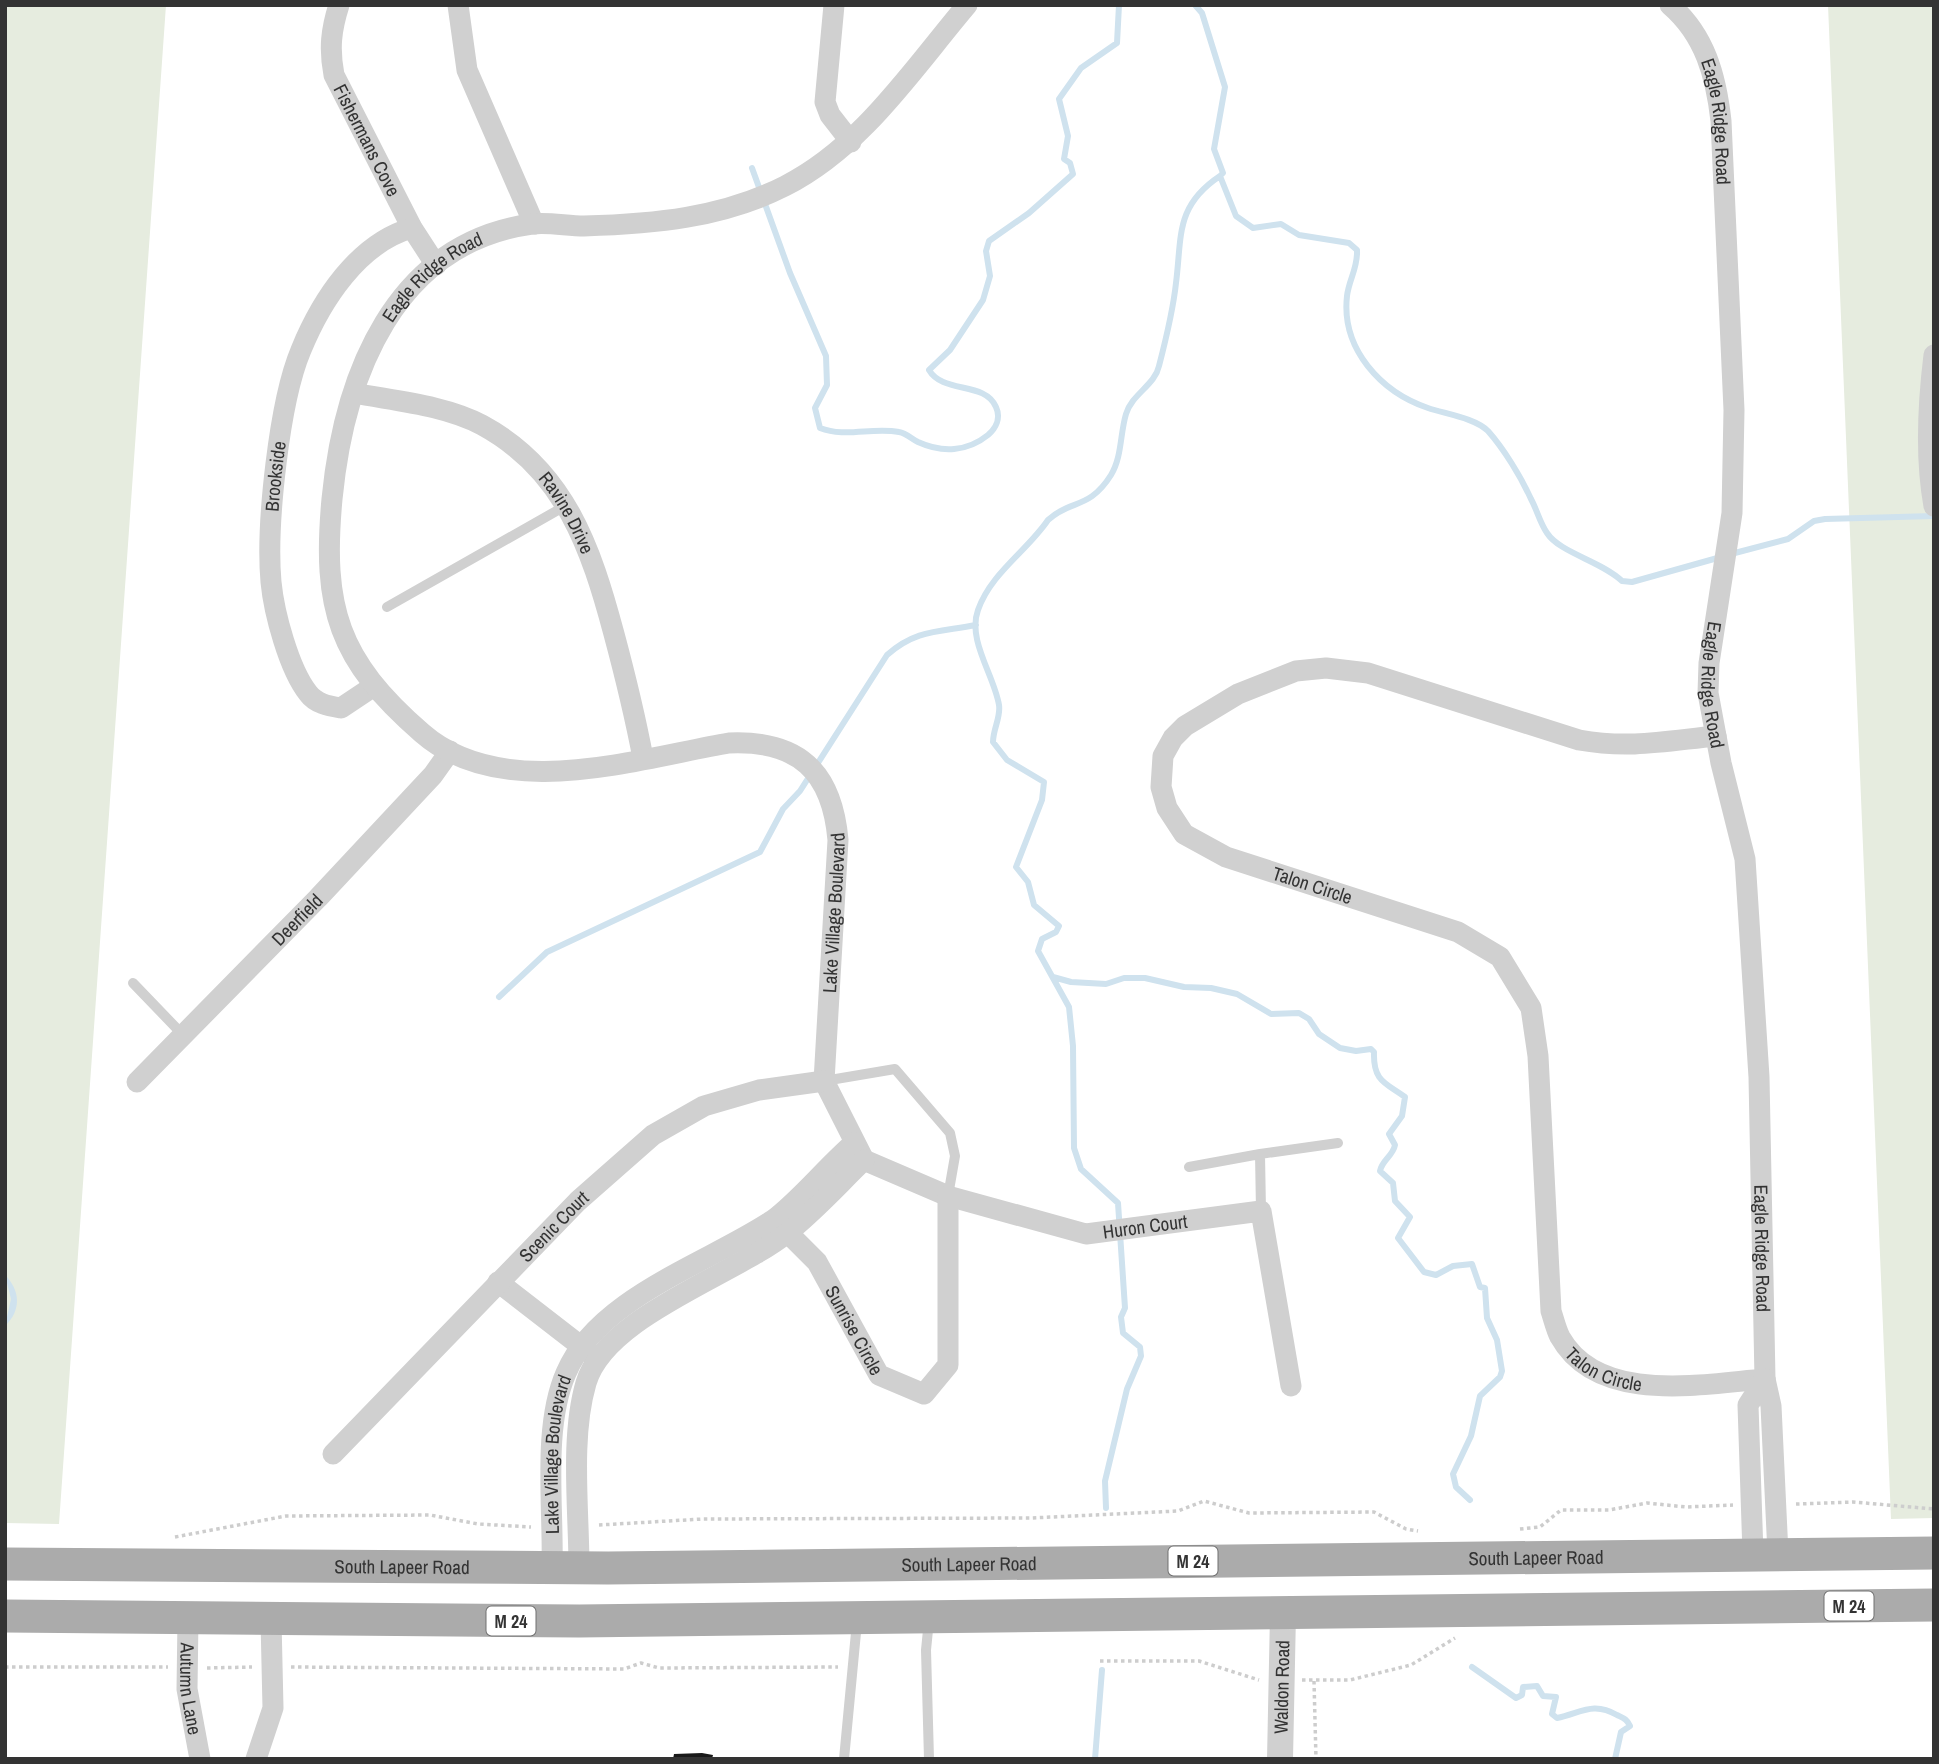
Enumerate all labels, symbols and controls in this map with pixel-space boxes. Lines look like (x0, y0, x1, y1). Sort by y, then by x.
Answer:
street label: Eagle Ridge Road (1695, 55, 1737, 185)
street label: Fishermans Cove (328, 79, 407, 201)
street label: Eagle Ridge Road (376, 225, 486, 327)
street label: Brookside (258, 439, 292, 512)
street label: Ravine Drive (533, 466, 601, 558)
street label: Eagle Ridge Road (1695, 620, 1731, 750)
street label: Lake Village Boulevard (816, 832, 851, 994)
street label: Talon Circle (1269, 860, 1356, 910)
street label: Deerfield (265, 888, 328, 951)
street label: Scenic Court (513, 1184, 595, 1268)
street label: Eagle Ridge Road (1748, 1184, 1777, 1312)
street label: Huron Court (1101, 1208, 1189, 1245)
street label: Sunrise Circle (819, 1281, 890, 1380)
street label: Talon Circle (1559, 1341, 1644, 1397)
street label: Lake Village Boulevard (538, 1371, 577, 1535)
street label: South Lapeer Road (1468, 1544, 1604, 1571)
road number: M 24 (1168, 1546, 1218, 1576)
street label: South Lapeer Road (901, 1550, 1037, 1578)
street label: South Lapeer Road (334, 1553, 470, 1580)
road number: M 24 (1825, 1591, 1874, 1620)
road number: M 24 (486, 1606, 536, 1636)
street label: Waldon Road (1268, 1640, 1295, 1734)
street label: Autumn Lane (174, 1641, 208, 1737)

